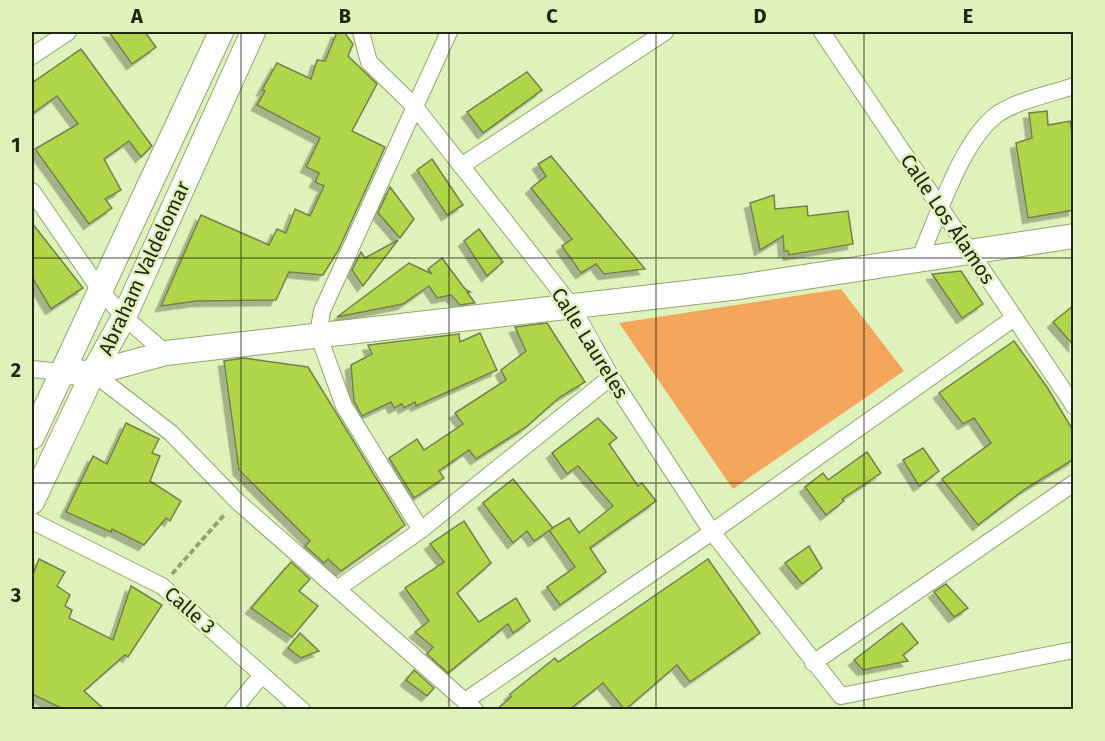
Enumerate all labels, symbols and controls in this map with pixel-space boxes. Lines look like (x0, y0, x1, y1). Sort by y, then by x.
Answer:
text: A (130, 4, 144, 28)
text: B (339, 4, 351, 28)
text: C (546, 4, 558, 28)
text: D (753, 4, 767, 28)
text: E (963, 4, 973, 28)
text: 1 (11, 133, 21, 157)
street label: Calle Los Álamos (896, 149, 1000, 289)
street label: Abraham Valdelomar (93, 177, 195, 359)
street label: Calle Laureles (546, 283, 634, 403)
text: 2 (11, 358, 21, 382)
street label: Calle 3 (160, 581, 220, 639)
text: 3 (10, 583, 21, 607)

